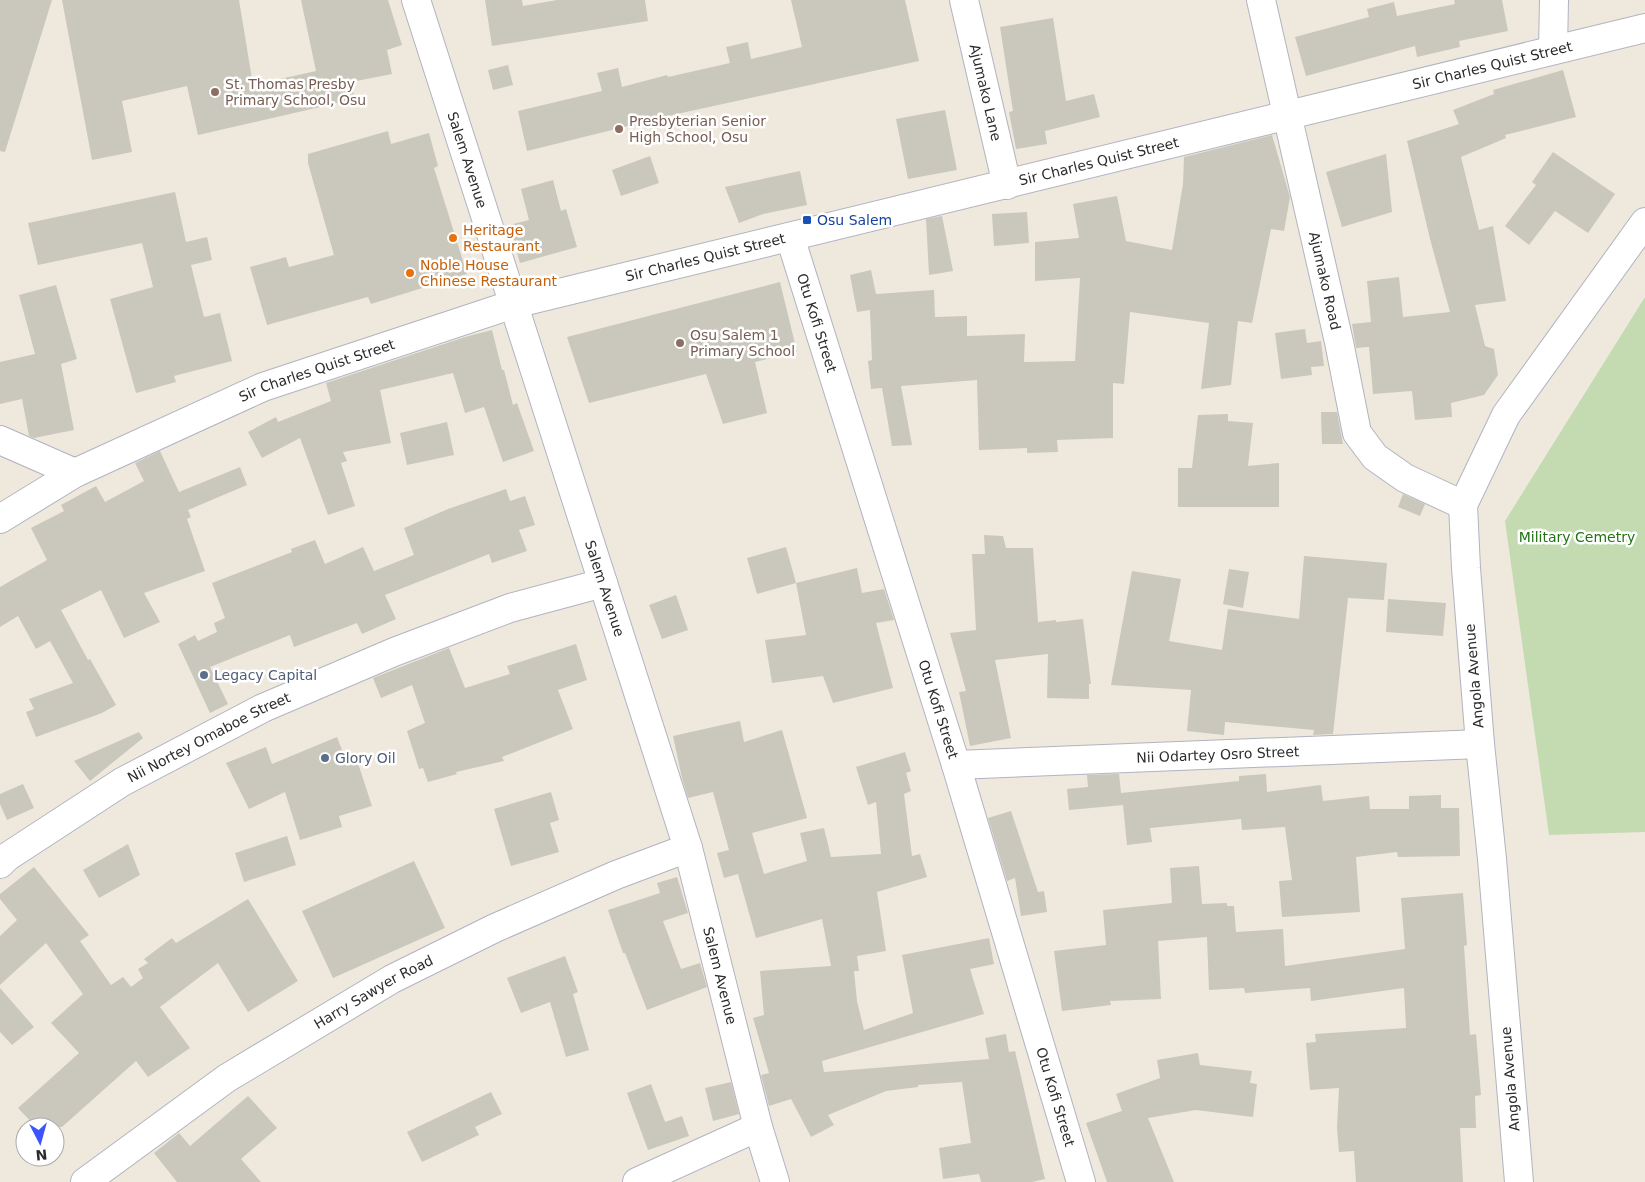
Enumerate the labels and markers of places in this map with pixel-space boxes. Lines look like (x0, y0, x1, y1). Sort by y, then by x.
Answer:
place label: St. Thomas Presby Primary School, Osu (225, 76, 366, 108)
marker: St. Thomas Presby Primary School, Osu (209, 86, 221, 98)
place label: Presbyterian Senior High School, Osu (629, 113, 766, 145)
marker: Presbyterian Senior High School, Osu (613, 123, 625, 135)
place label: Osu Salem (817, 212, 892, 228)
marker: Osu Salem (801, 214, 813, 226)
place label: Heritage Restaurant (463, 222, 540, 254)
marker: Heritage Restaurant (447, 232, 459, 244)
place label: Noble House Chinese Restaurant (420, 257, 558, 289)
marker: Noble House Chinese Restaurant (404, 267, 416, 279)
place label: Osu Salem 1 Primary School (690, 327, 795, 359)
marker: Osu Salem 1 Primary School (674, 337, 686, 349)
place label: Legacy Capital (214, 667, 317, 683)
marker: Legacy Capital (198, 669, 210, 681)
place label: Glory Oil (335, 750, 396, 766)
marker: Glory Oil (319, 752, 331, 764)

